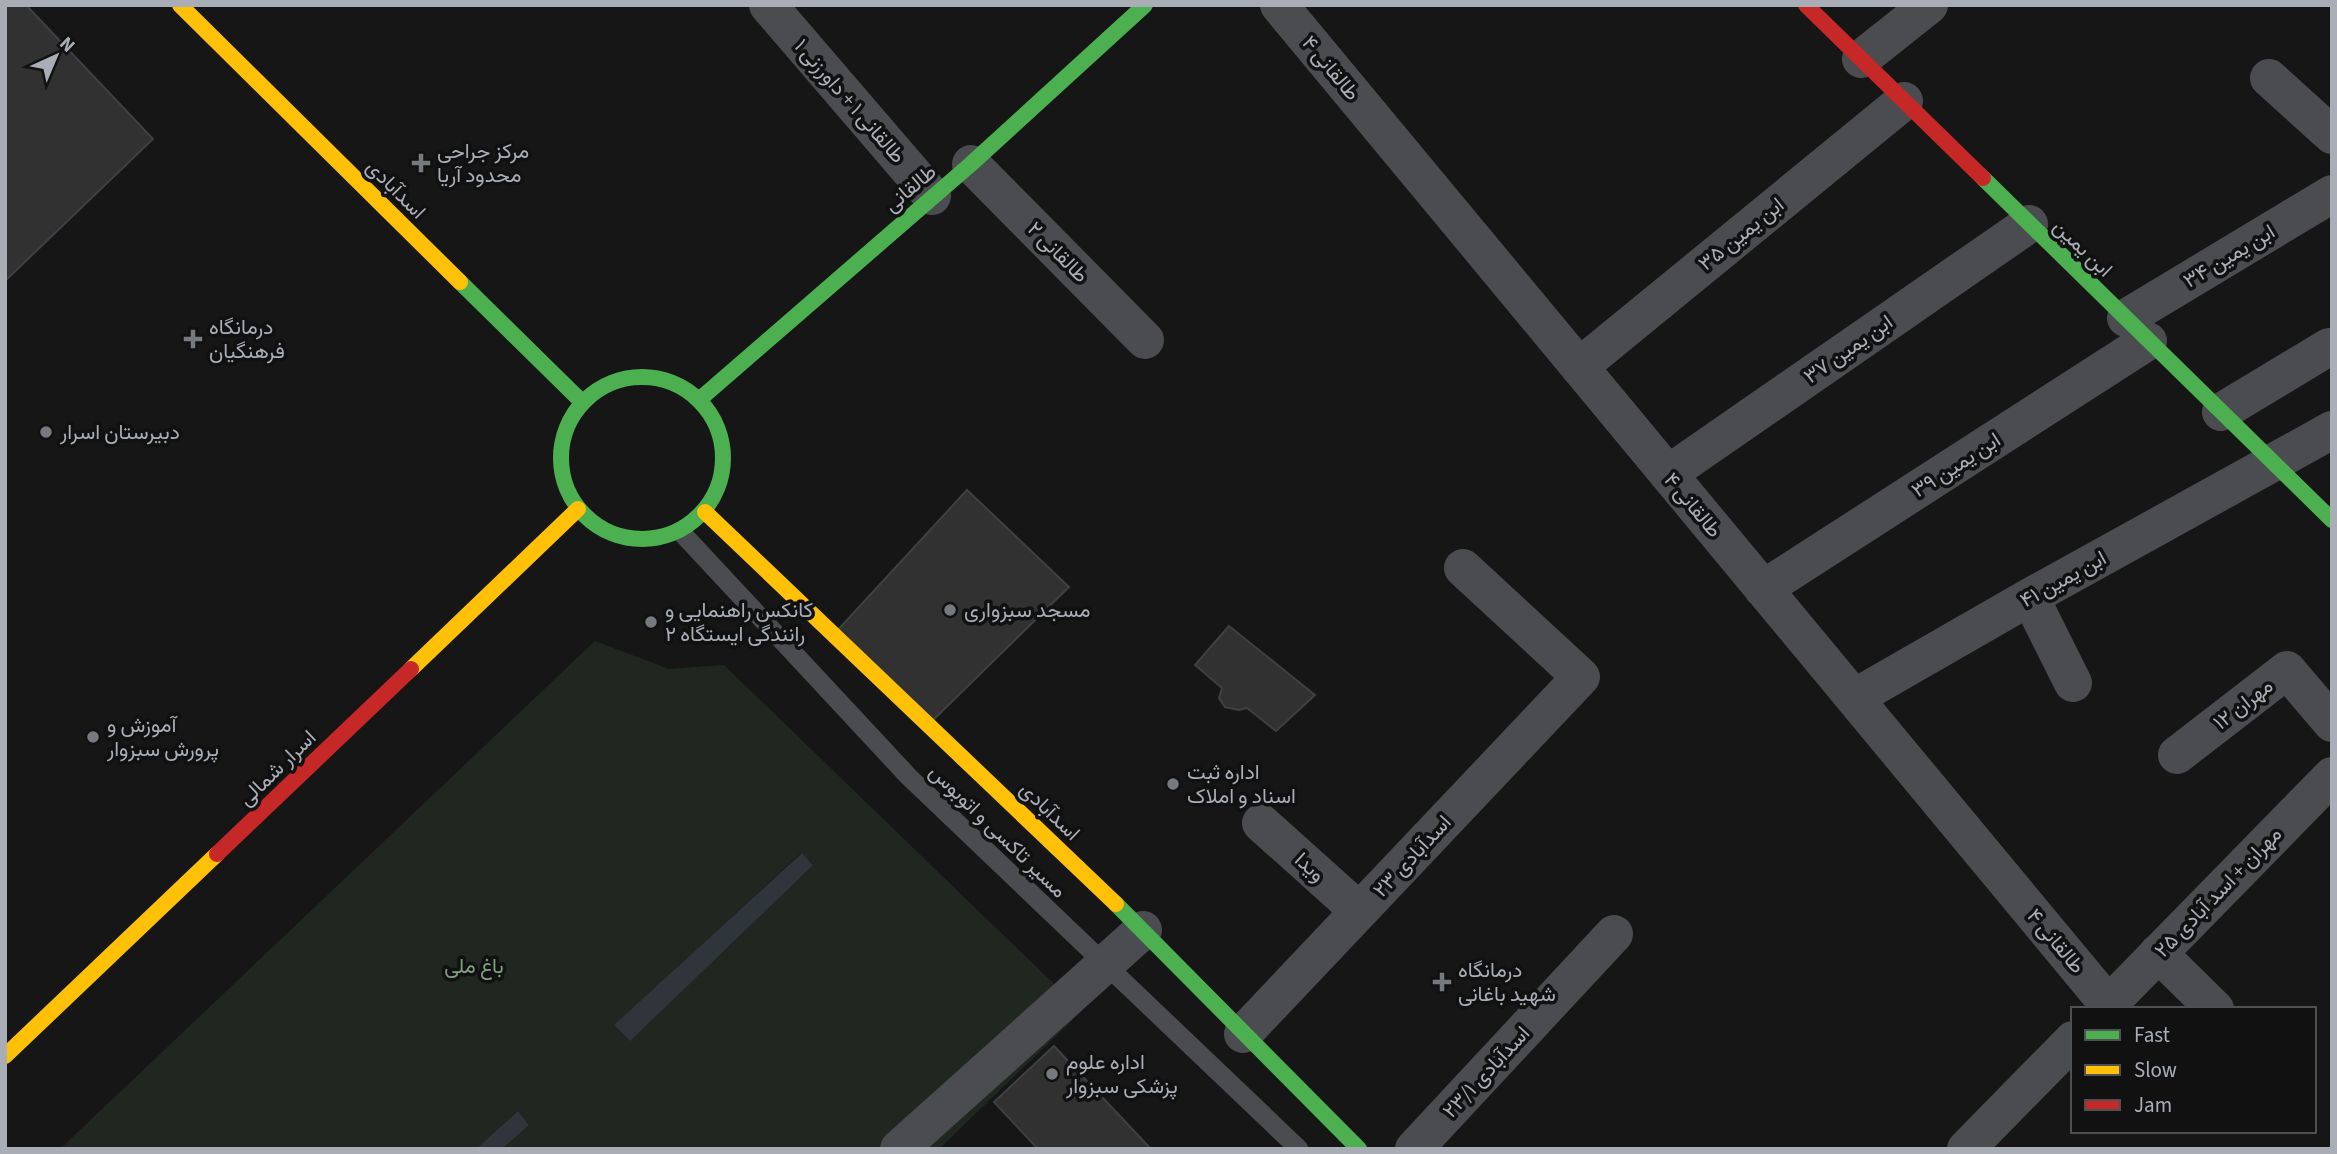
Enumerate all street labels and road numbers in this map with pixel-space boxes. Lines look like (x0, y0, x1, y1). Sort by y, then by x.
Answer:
street label: طالقانی ۴ (1295, 29, 1367, 107)
street label: طالقانی ۱ + داورزنی ۱ (787, 32, 913, 170)
street label: اسدآبادی (359, 152, 433, 226)
street label: طالقانی (877, 157, 943, 219)
street label: ابن یمین ۳۵ (1692, 190, 1790, 278)
street label: ابن یمین (2047, 212, 2119, 284)
street label: طالقانی ۲ (1021, 215, 1095, 289)
street label: ابن یمین ۳۴ (2177, 217, 2281, 295)
street label: ابن یمین ۳۷ (1797, 307, 1899, 391)
street label: ابن یمین ۳۹ (1906, 425, 2006, 505)
street label: طالقانی ۴ (1657, 466, 1729, 544)
street label: ابن یمین ۴۱ (2014, 543, 2112, 615)
street label: مهران ۱۲ (2207, 671, 2279, 737)
street label: اسرار شمالی (231, 723, 323, 813)
street label: مسیر تاکسی و اتوبوس (922, 757, 1074, 905)
street label: اسدآبادی (1013, 774, 1087, 848)
street label: اسدآبادی ۲۳ (1366, 808, 1458, 904)
street label: مهران + اسد آبادی ۲۵ (2147, 820, 2289, 964)
street label: ویدا (1288, 845, 1332, 889)
street label: طالقانی ۴ (2020, 902, 2092, 980)
street label: اسدآبادی ۲۳/۱ (1435, 1019, 1537, 1125)

